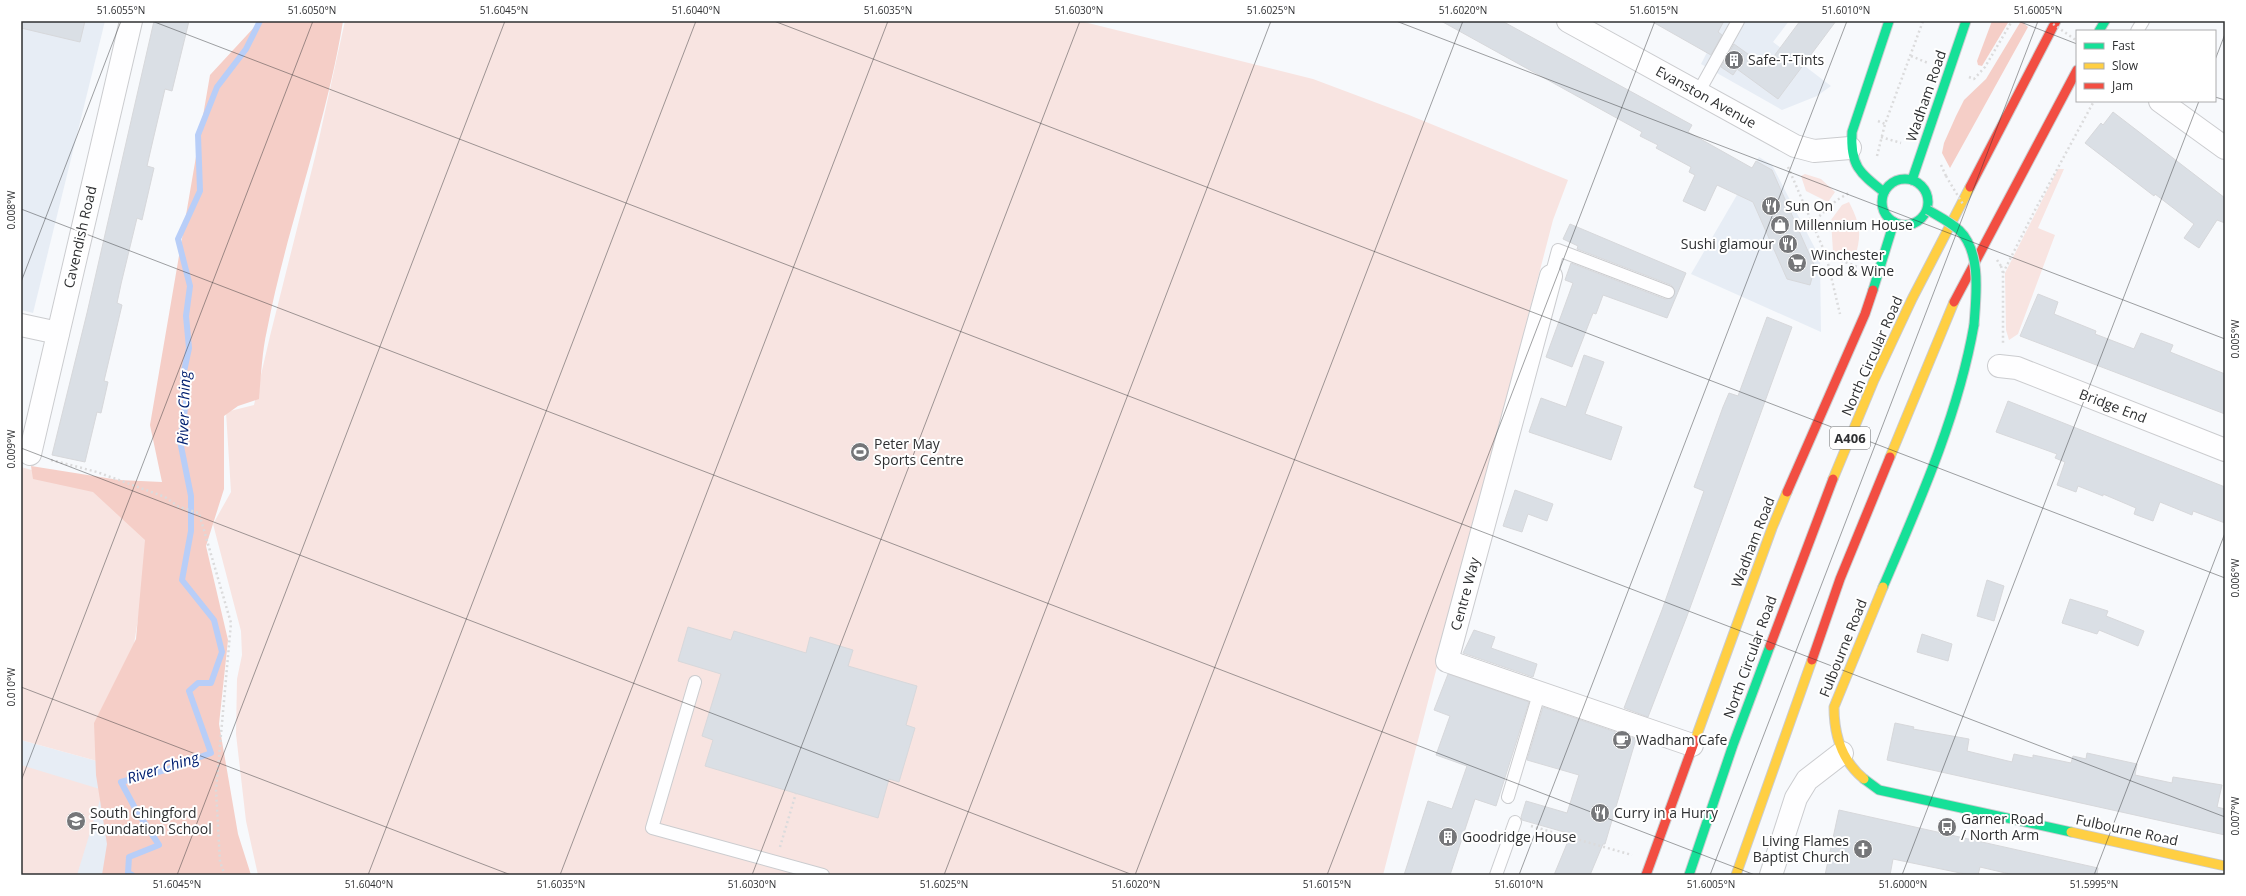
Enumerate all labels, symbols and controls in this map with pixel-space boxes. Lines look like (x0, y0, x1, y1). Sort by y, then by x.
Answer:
text: 51.6055°N (97, 3, 145, 17)
text: 51.6050°N (288, 3, 336, 17)
text: 51.6045°N (480, 3, 528, 17)
text: 51.6040°N (672, 3, 720, 17)
text: 51.6035°N (864, 3, 912, 17)
text: 51.6030°N (1055, 3, 1103, 17)
text: 51.6025°N (1247, 3, 1295, 17)
text: 51.6020°N (1439, 3, 1487, 17)
text: 51.6015°N (1630, 3, 1678, 17)
text: 51.6010°N (1822, 3, 1870, 17)
text: 51.6005°N (2014, 3, 2062, 17)
legend (2076, 30, 2216, 102)
text: Fast (2112, 37, 2135, 54)
street label: Wadham Road (1901, 48, 1950, 144)
building icon: Safe-T-Tints (1723, 49, 1745, 71)
place label: Safe-T-Tints (1748, 50, 1825, 69)
text: Slow (2112, 57, 2139, 74)
street label: Evanston Avenue (1653, 61, 1760, 132)
text: Jam (2111, 77, 2133, 94)
street label: Cavendish Road (59, 184, 101, 290)
text: 0.008°W (4, 190, 18, 230)
restaurant icon: Sun On (1760, 195, 1782, 217)
place label: Sun On (1785, 196, 1833, 215)
shop icon: Millennium House (1769, 214, 1791, 236)
place label: Millennium House (1794, 215, 1913, 234)
restaurant icon: Sushi glamour (1777, 233, 1799, 255)
place label: Sushi glamour (1681, 234, 1774, 253)
place label: Winchester Food & Wine (1811, 245, 1894, 280)
supermarket icon: Winchester Food & Wine (1786, 252, 1808, 274)
street label: North Circular Road (1837, 293, 1907, 419)
text: 0.005°W (2228, 319, 2242, 359)
water label: River Ching (172, 369, 194, 445)
street label: Bridge End (2077, 384, 2150, 427)
road number: A406 (1830, 427, 1870, 449)
text: 0.009°W (4, 429, 18, 469)
place label: Peter May Sports Centre (874, 434, 964, 469)
sports icon: Peter May Sports Centre (849, 441, 871, 463)
street label: Wadham Road (1727, 494, 1779, 590)
street label: Centre Way (1446, 554, 1484, 633)
text: 0.006°W (2228, 558, 2242, 598)
street label: North Circular Road (1718, 593, 1781, 721)
street label: Fulbourne Road (1814, 596, 1871, 700)
text: 0.010°W (4, 667, 18, 707)
cafe icon: Wadham Cafe (1611, 729, 1633, 751)
place label: Wadham Cafe (1636, 730, 1728, 749)
water label: River Ching (124, 746, 202, 787)
text: 0.007°W (2228, 796, 2242, 836)
restaurant icon: Curry in a Hurry (1589, 802, 1611, 824)
place label: South Chingford Foundation School (90, 803, 212, 838)
place label: Curry in a Hurry (1614, 803, 1719, 822)
place label: Garner Road / North Arm (1961, 809, 2044, 844)
street label: Fulbourne Road (2074, 809, 2180, 850)
school or university icon: South Chingford Foundation School (65, 810, 87, 832)
bus stop icon: Garner Road / North Arm (1936, 816, 1958, 838)
building icon: Goodridge House (1437, 826, 1459, 848)
place label: Goodridge House (1462, 827, 1577, 846)
place label: Living Flames Baptist Church (1753, 831, 1849, 866)
church icon: Living Flames Baptist Church (1852, 838, 1874, 860)
text: 51.6045°N (153, 877, 201, 891)
text: 51.6040°N (345, 877, 393, 891)
text: 51.6035°N (537, 877, 585, 891)
text: 51.6030°N (728, 877, 776, 891)
text: 51.6025°N (920, 877, 968, 891)
text: 51.6020°N (1112, 877, 1160, 891)
text: 51.6015°N (1303, 877, 1351, 891)
text: 51.6010°N (1495, 877, 1543, 891)
text: 51.6005°N (1687, 877, 1735, 891)
text: 51.6000°N (1879, 877, 1927, 891)
text: 51.5995°N (2070, 877, 2118, 891)

